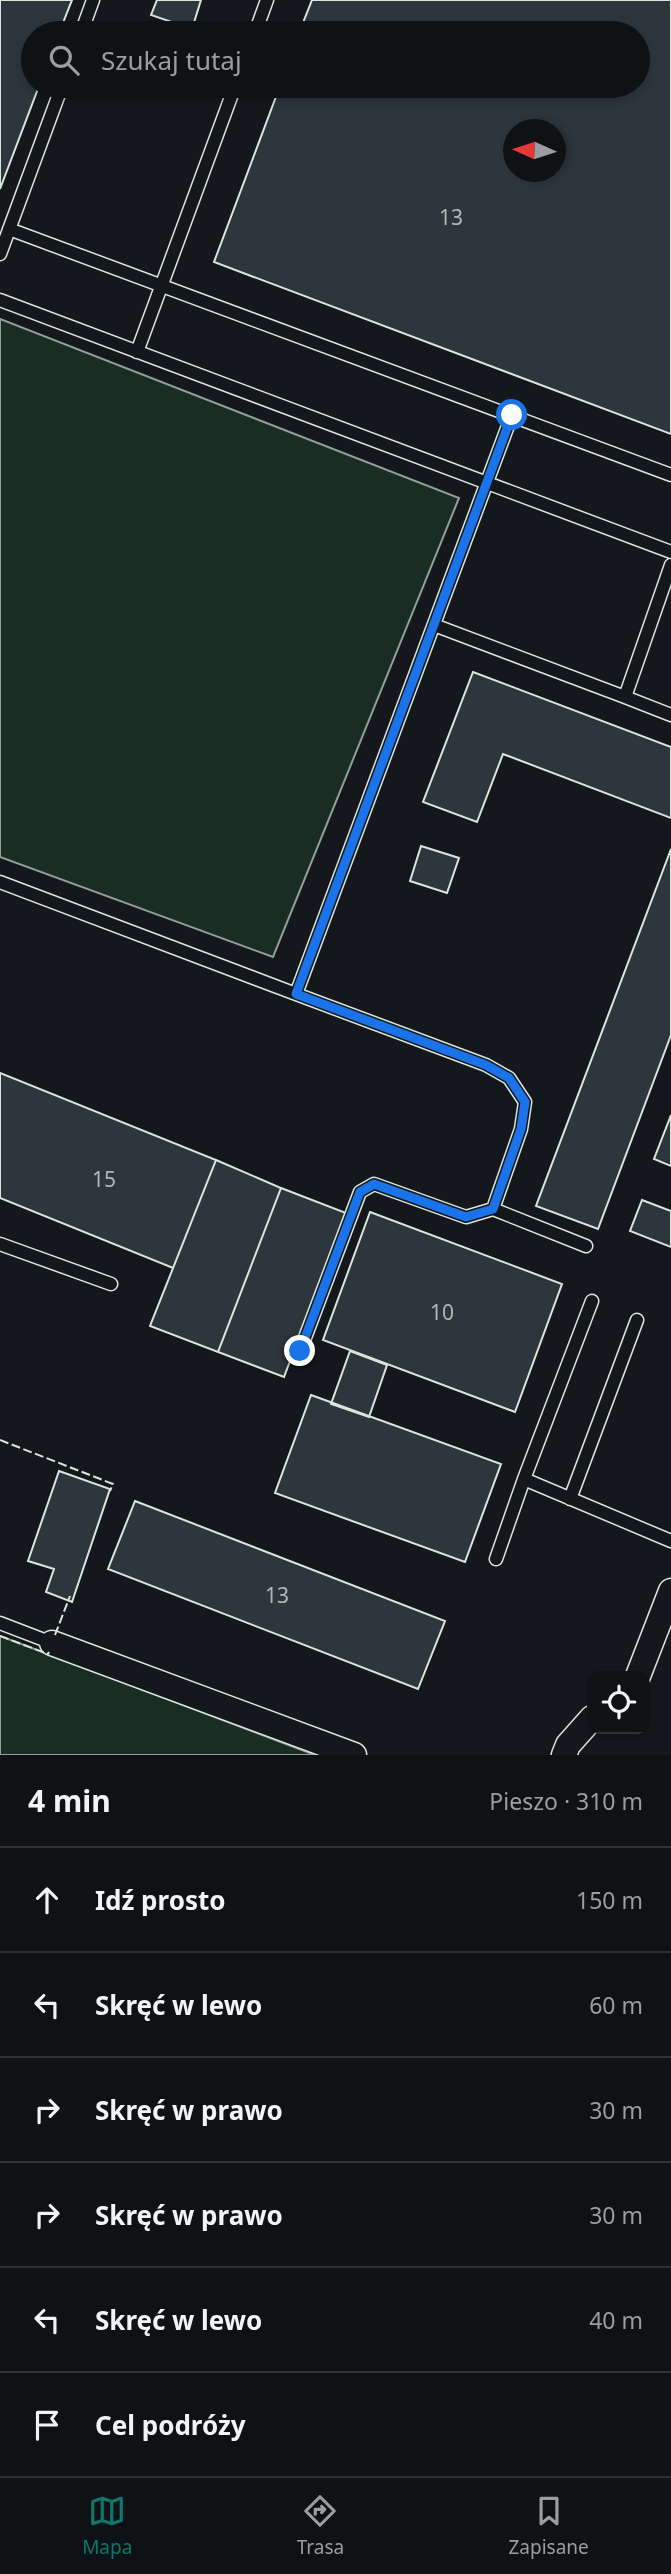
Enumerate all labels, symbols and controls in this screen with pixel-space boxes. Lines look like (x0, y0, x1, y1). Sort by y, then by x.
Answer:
search box (21, 21, 650, 98)
icon: search (45, 41, 83, 79)
text: Szukaj tutaj (101, 42, 242, 78)
north arrow (503, 119, 566, 182)
house number: 13 (439, 203, 463, 231)
route start (496, 399, 527, 430)
house number: 15 (92, 1165, 116, 1193)
house number: 10 (430, 1298, 454, 1326)
route end (284, 1335, 315, 1366)
house number: 13 (265, 1581, 289, 1609)
map controls (587, 1671, 650, 1734)
button: locate (587, 1671, 650, 1734)
text: 4 min (28, 1780, 111, 1821)
text: Pieszo · 310 m (489, 1785, 643, 1817)
icon: ahead (28, 1881, 66, 1919)
text: Idź prosto (95, 1882, 226, 1918)
text: 150 m (576, 1884, 643, 1916)
icon: left (28, 1986, 66, 2024)
text: Skręć w lewo (95, 1987, 262, 2023)
text: 60 m (589, 1989, 643, 2021)
icon: right (28, 2091, 66, 2129)
text: Skręć w prawo (95, 2092, 283, 2128)
text: 30 m (589, 2094, 643, 2126)
icon: right (28, 2196, 66, 2234)
text: Skręć w prawo (95, 2197, 283, 2233)
text: 30 m (589, 2199, 643, 2231)
icon: left (28, 2301, 66, 2339)
text: Skręć w lewo (95, 2302, 262, 2338)
text: 40 m (589, 2304, 643, 2336)
icon: arrive (28, 2406, 66, 2444)
text: Cel podróży (95, 2407, 246, 2443)
tab: Mapa (82, 2492, 132, 2560)
tab: Trasa (297, 2492, 344, 2560)
tab: Zapisane (509, 2492, 589, 2560)

